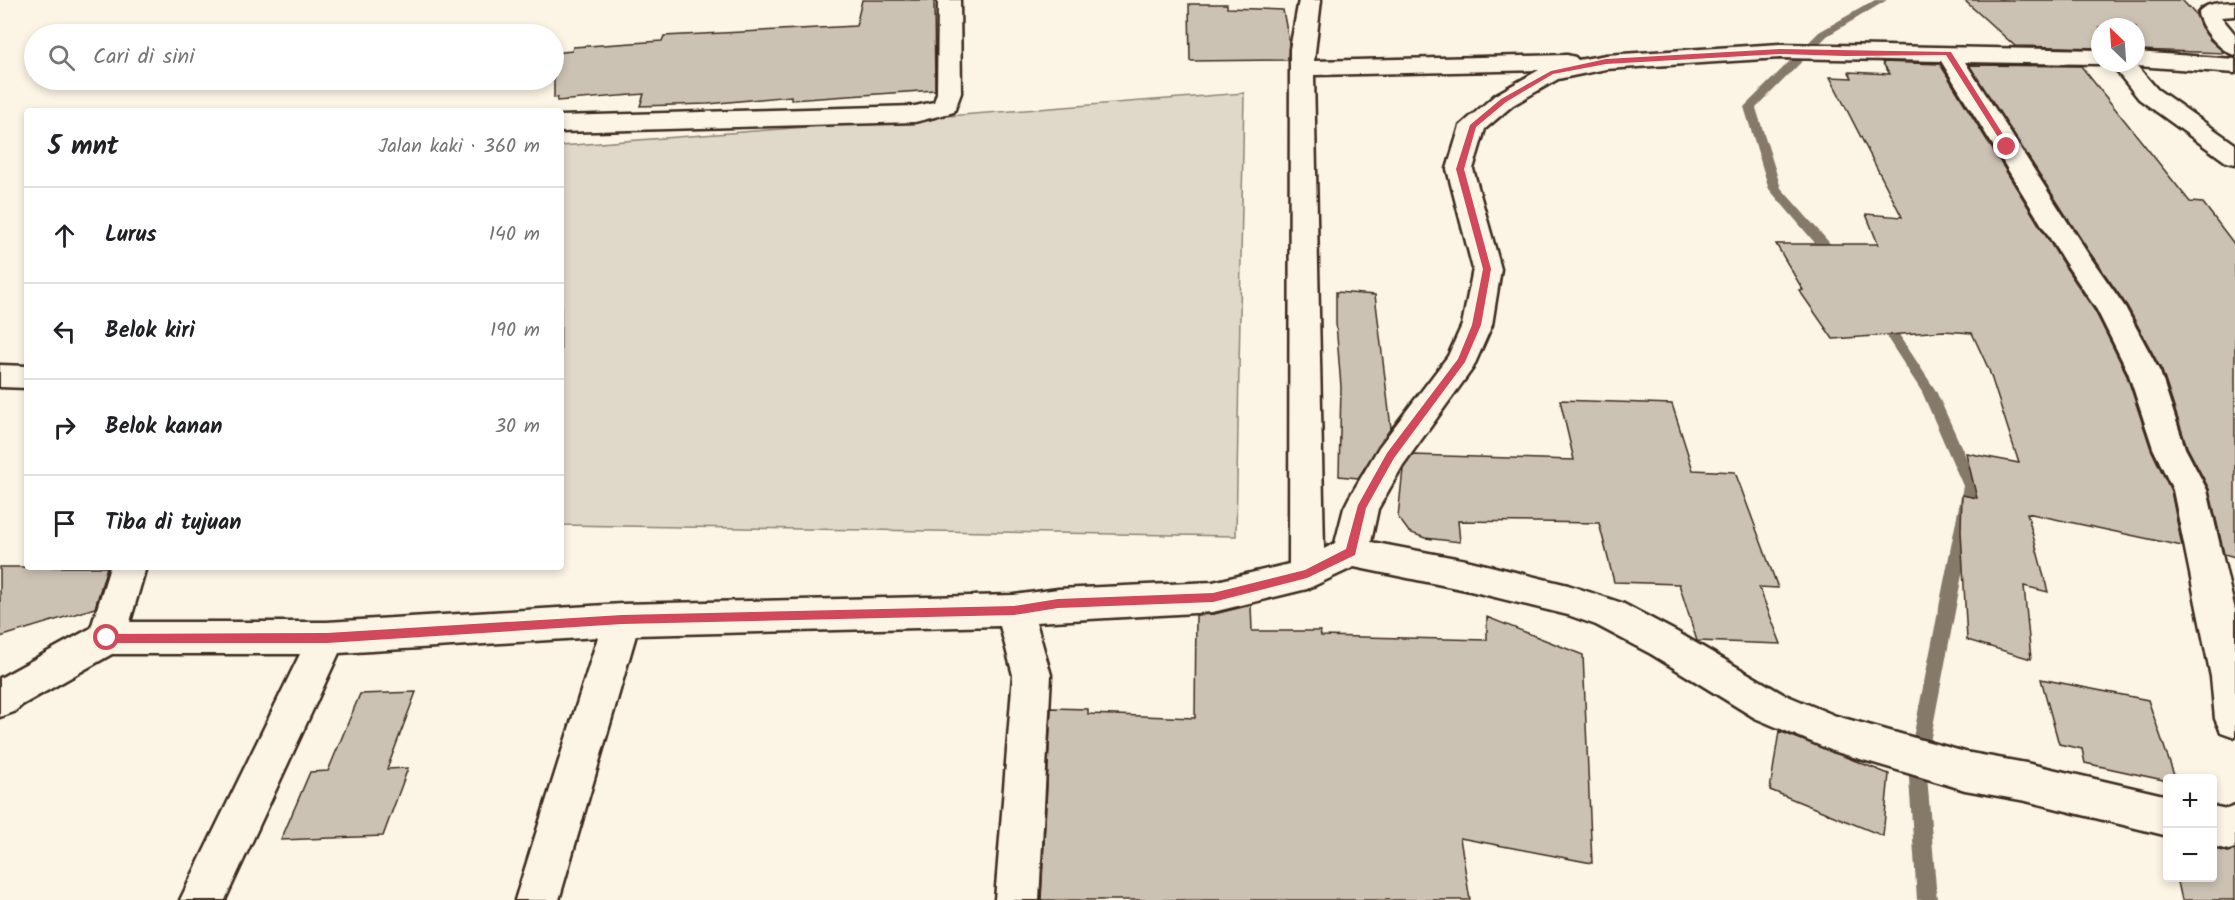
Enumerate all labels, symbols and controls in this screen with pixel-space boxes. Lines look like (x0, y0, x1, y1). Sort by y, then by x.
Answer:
north arrow (2091, 18, 2145, 72)
search box (24, 24, 564, 90)
text: Cari di sini (93, 40, 194, 75)
icon: search (45, 41, 78, 74)
text: 5 mnt (48, 126, 119, 168)
text: Jalan kaki · 360 m (378, 131, 540, 163)
route end (1993, 133, 2019, 159)
text: Lurus (105, 218, 157, 253)
icon: ahead (48, 219, 81, 252)
text: 140 m (489, 219, 540, 251)
text: Belok kiri (105, 314, 195, 349)
icon: left (48, 315, 81, 348)
text: 190 m (490, 315, 540, 347)
text: Belok kanan (105, 410, 222, 445)
icon: right (48, 411, 81, 444)
text: 30 m (495, 411, 540, 443)
text: Tiba di tujuan (105, 506, 241, 541)
icon: arrive (48, 507, 81, 540)
route start (93, 624, 119, 650)
map controls (2163, 774, 2217, 882)
button: + (2163, 774, 2217, 828)
button: − (2163, 828, 2217, 882)

